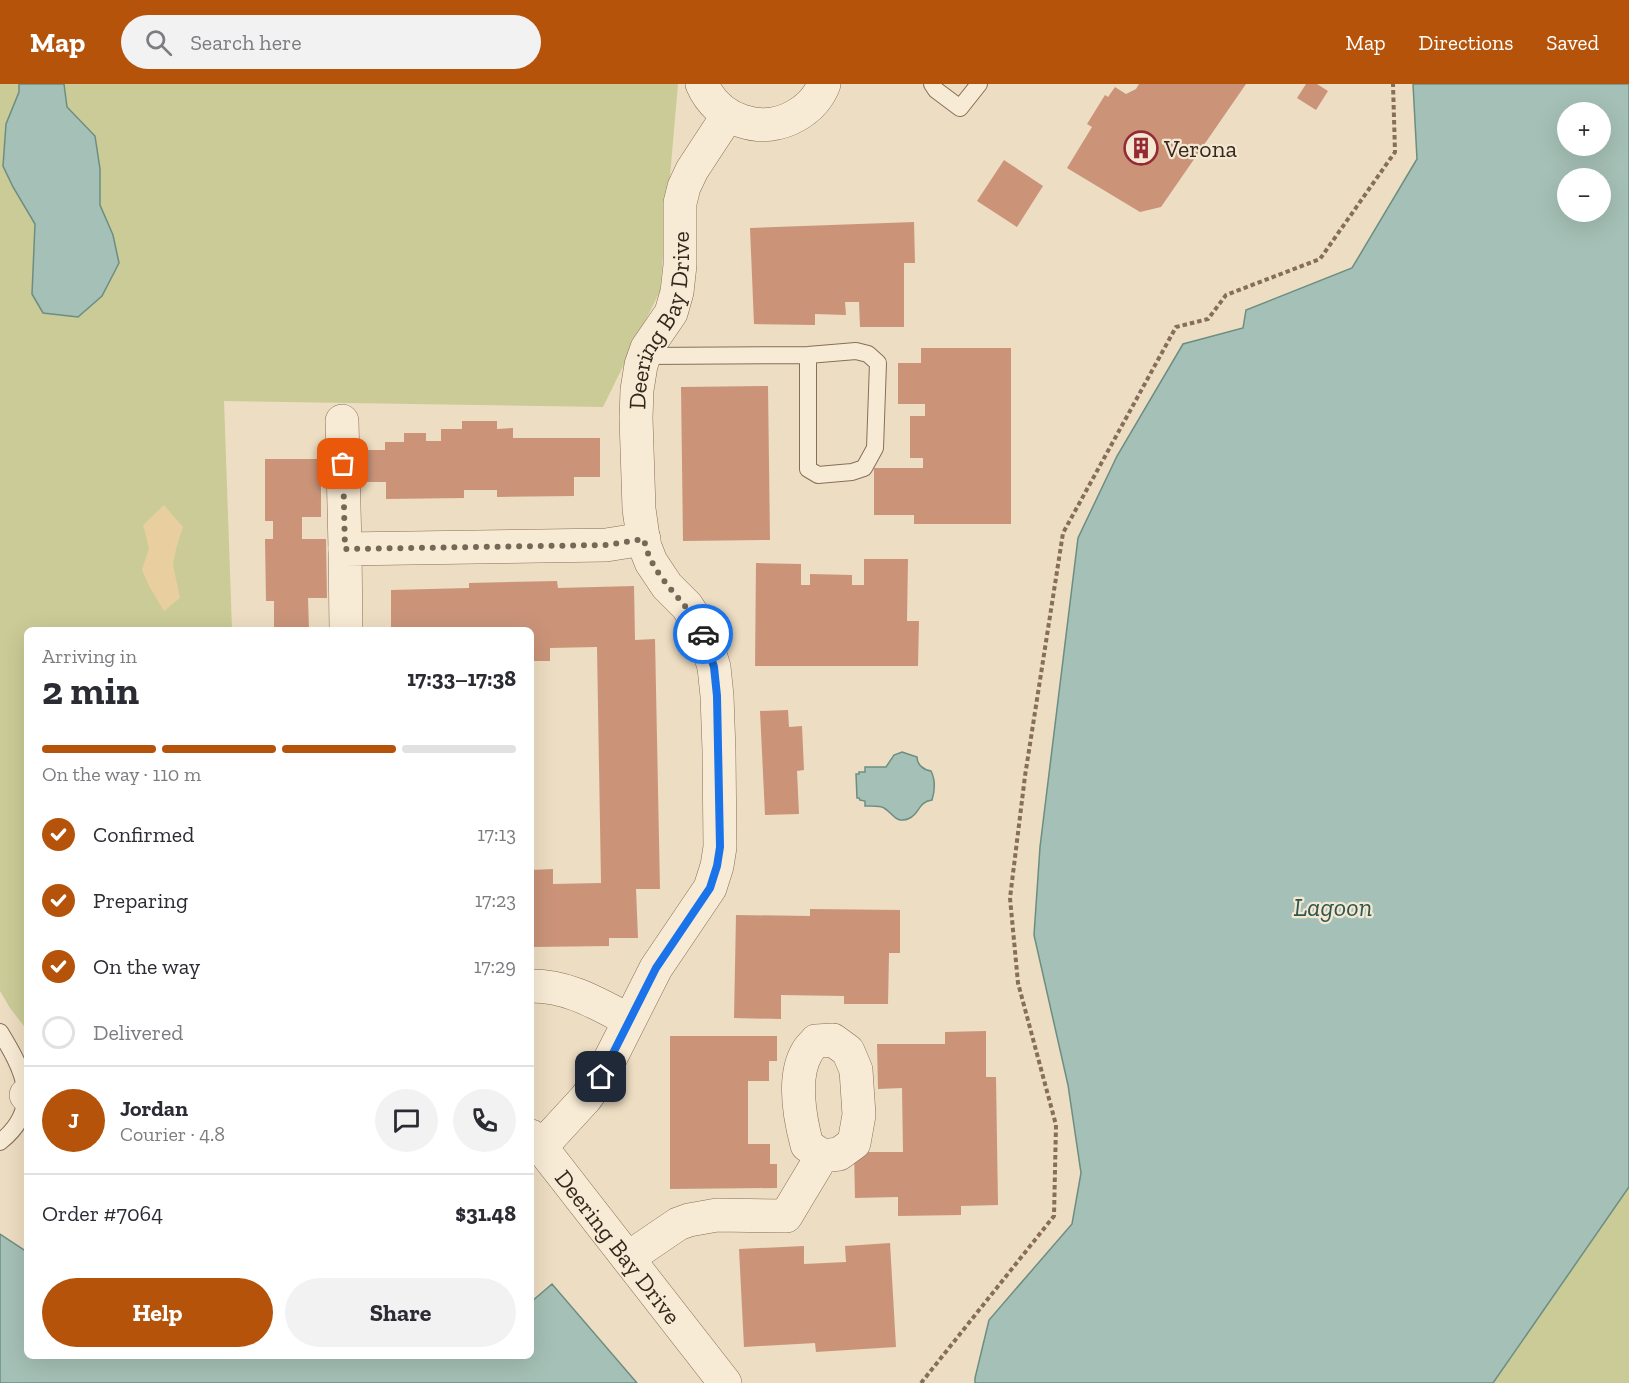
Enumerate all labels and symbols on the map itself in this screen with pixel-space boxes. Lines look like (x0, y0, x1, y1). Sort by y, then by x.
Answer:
building icon: Verona (1123, 130, 1159, 166)
place label: Verona (1163, 134, 1237, 163)
street label: Deering Bay Drive (622, 231, 695, 410)
pin (317, 438, 368, 489)
courier (673, 604, 733, 664)
water label: Lagoon (1294, 891, 1372, 923)
pin (575, 1051, 626, 1102)
street label: Deering Bay Drive (549, 1163, 688, 1330)

